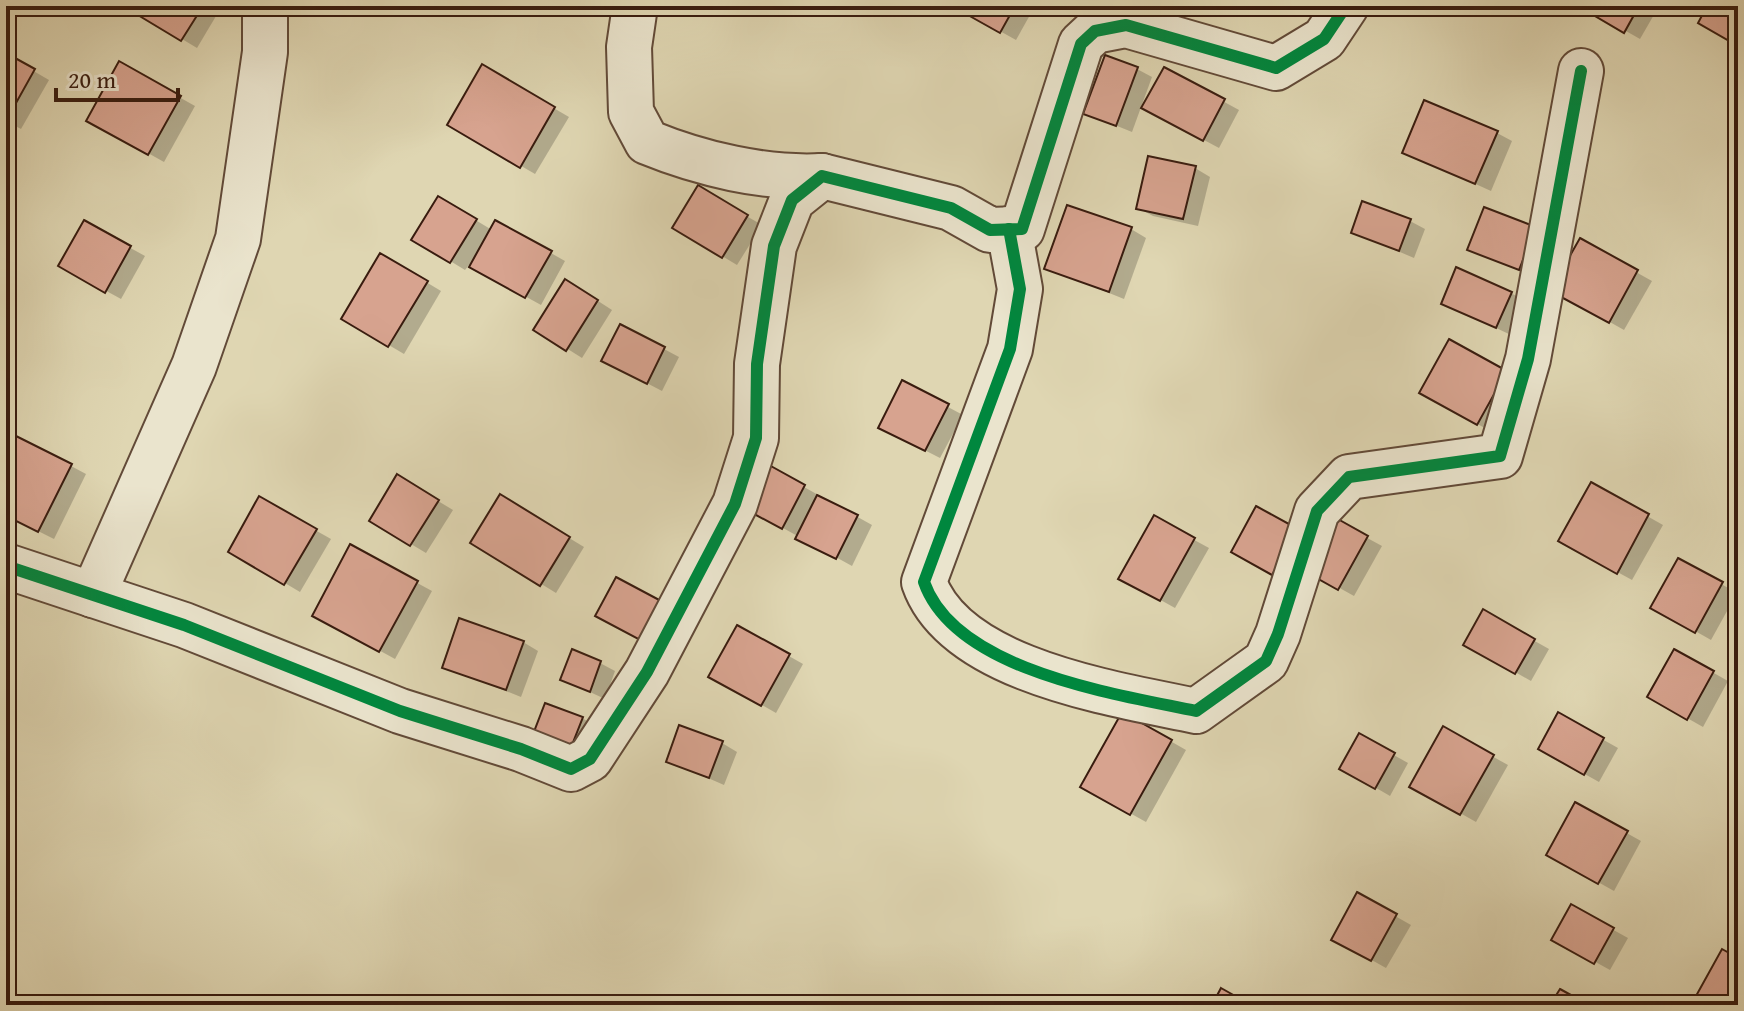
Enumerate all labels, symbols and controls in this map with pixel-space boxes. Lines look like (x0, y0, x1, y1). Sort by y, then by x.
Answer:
scale bar (56, 52, 178, 102)
text: 20 m (68, 62, 116, 97)

